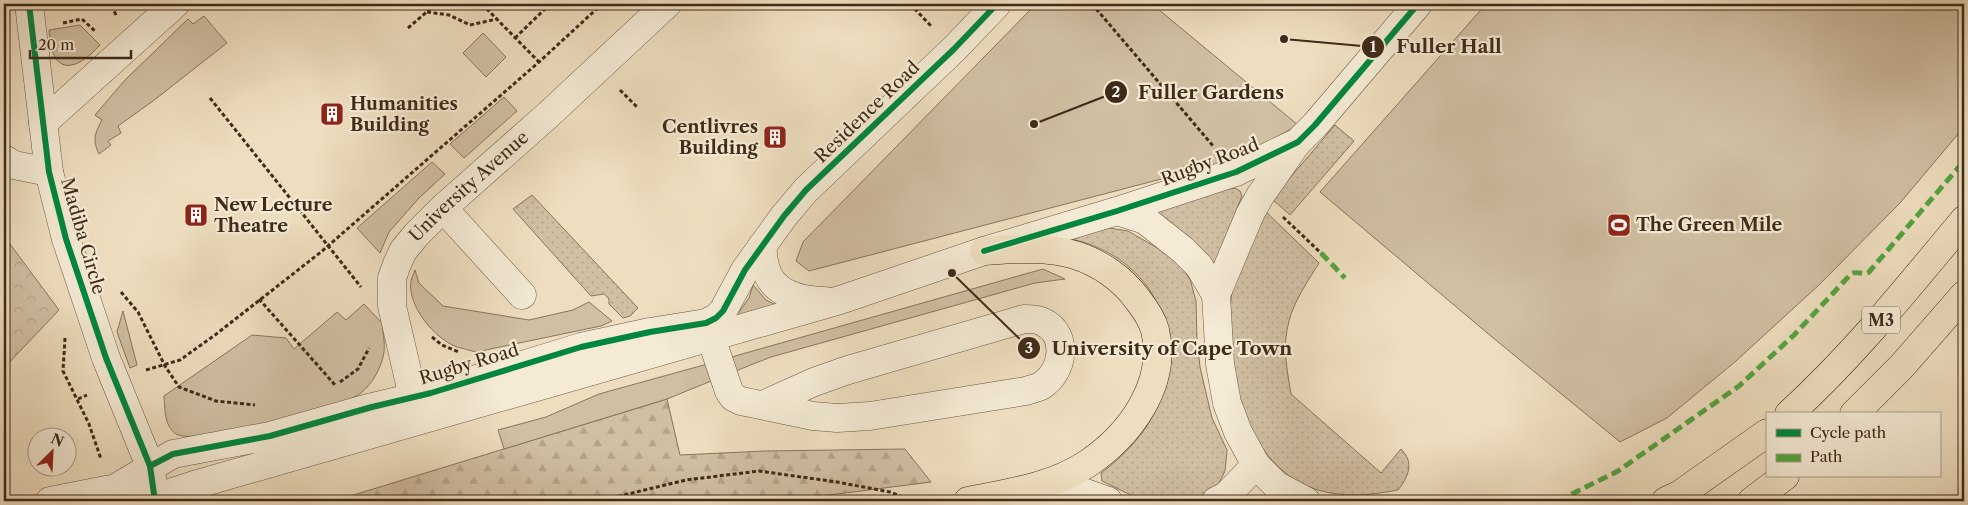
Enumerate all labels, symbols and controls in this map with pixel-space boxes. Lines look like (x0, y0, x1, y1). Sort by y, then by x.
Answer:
scale bar (30, 28, 131, 60)
callout: Fuller Hall (1361, 30, 1512, 64)
text: 20 m (38, 35, 74, 54)
text: Fuller Hall (1396, 35, 1502, 58)
text: 1 (1370, 37, 1377, 56)
street label: Residence Road (810, 56, 924, 168)
callout: Fuller Gardens (1103, 75, 1295, 109)
text: Fuller Gardens (1138, 81, 1284, 104)
text: 2 (1112, 82, 1121, 101)
place label: Humanities Building (350, 93, 458, 136)
building icon: Humanities Building (319, 101, 345, 127)
place label: Centlivres Building (662, 116, 759, 159)
building icon: Centlivres Building (762, 124, 788, 150)
street label: University Avenue (404, 126, 533, 247)
street label: Rugby Road (1158, 133, 1262, 191)
street label: Madiba Circle (56, 175, 110, 297)
place label: New Lecture Theatre (214, 194, 333, 237)
building icon: New Lecture Theatre (183, 202, 209, 228)
sports icon: The Green Mile (1606, 212, 1632, 238)
place label: The Green Mile (1636, 214, 1783, 236)
road number: M3 (1862, 306, 1900, 334)
callout: University of Cape Town (1016, 331, 1303, 365)
text: University of Cape Town (1052, 337, 1292, 360)
street label: Rugby Road (417, 338, 521, 390)
text: 3 (1025, 338, 1033, 357)
legend (1766, 412, 1940, 478)
text: Cycle path (1810, 423, 1887, 442)
north arrow (28, 428, 78, 478)
text: N (48, 429, 67, 451)
text: Path (1810, 447, 1843, 466)

